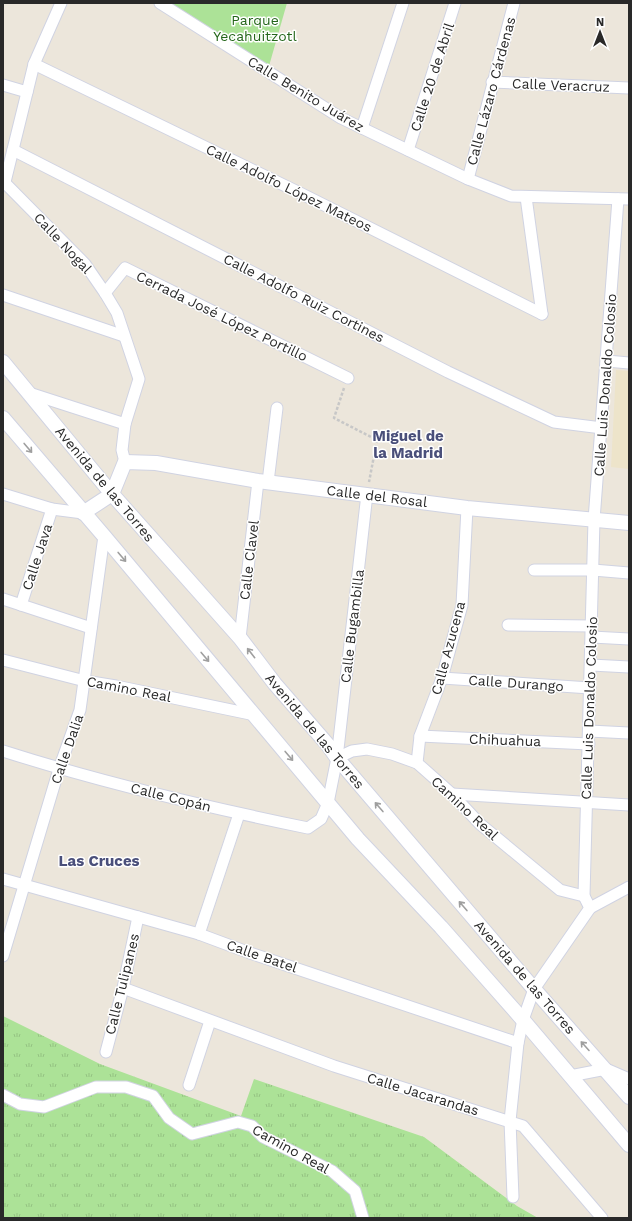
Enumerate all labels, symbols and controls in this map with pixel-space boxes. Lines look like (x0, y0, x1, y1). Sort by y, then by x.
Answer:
park label: Parque Yecahuitzotl (213, 12, 297, 44)
north arrow (580, 12, 620, 52)
street label: Calle Lázaro Cárdenas (463, 15, 519, 167)
text: N (596, 16, 604, 29)
street label: Calle 20 de Abril (407, 20, 457, 133)
street label: Calle Benito Juárez (245, 53, 367, 135)
street label: Calle Veracruz (512, 75, 610, 95)
street label: Calle Adolfo López Mateos (204, 141, 374, 235)
street label: Calle Nogal (31, 209, 96, 277)
street label: Calle Adolfo Ruiz Cortines (221, 250, 387, 346)
street label: Cerrada José López Portillo (134, 268, 310, 364)
street label: Calle Luis Donaldo Colosio (591, 293, 619, 477)
street label: Avenida de las Torres (52, 423, 158, 545)
district label: Miguel de la Madrid (372, 427, 444, 462)
one-way arrow (24, 442, 33, 453)
street label: Calle del Rosal (326, 482, 429, 510)
street label: Calle Clavel (236, 519, 262, 601)
street label: Calle Java (19, 522, 55, 592)
one-way arrow (117, 552, 126, 563)
street label: Calle Bugambilla (337, 568, 367, 684)
street label: Calle Azucena (428, 599, 468, 697)
street label: Calle Luis Donaldo Colosio (578, 616, 600, 800)
one-way arrow (247, 648, 256, 659)
one-way arrow (201, 651, 210, 662)
street label: Avenida de las Torres (262, 670, 368, 792)
street label: Calle Durango (468, 672, 564, 694)
street label: Camino Real (85, 673, 173, 705)
street label: Calle Dalia (48, 712, 86, 786)
street label: Chihuahua (469, 731, 542, 749)
one-way arrow (284, 751, 293, 762)
street label: Camino Real (428, 773, 502, 844)
street label: Calle Copán (129, 779, 213, 815)
one-way arrow (374, 802, 383, 812)
district label: Las Cruces (58, 852, 140, 870)
one-way arrow (459, 900, 468, 911)
street label: Avenida de las Torres (471, 917, 579, 1037)
street label: Calle Tulipanes (102, 932, 142, 1036)
street label: Calle Batel (224, 936, 300, 976)
one-way arrow (581, 1041, 590, 1051)
street label: Calle Jacarandas (365, 1069, 481, 1119)
street label: Camino Real (250, 1121, 333, 1177)

